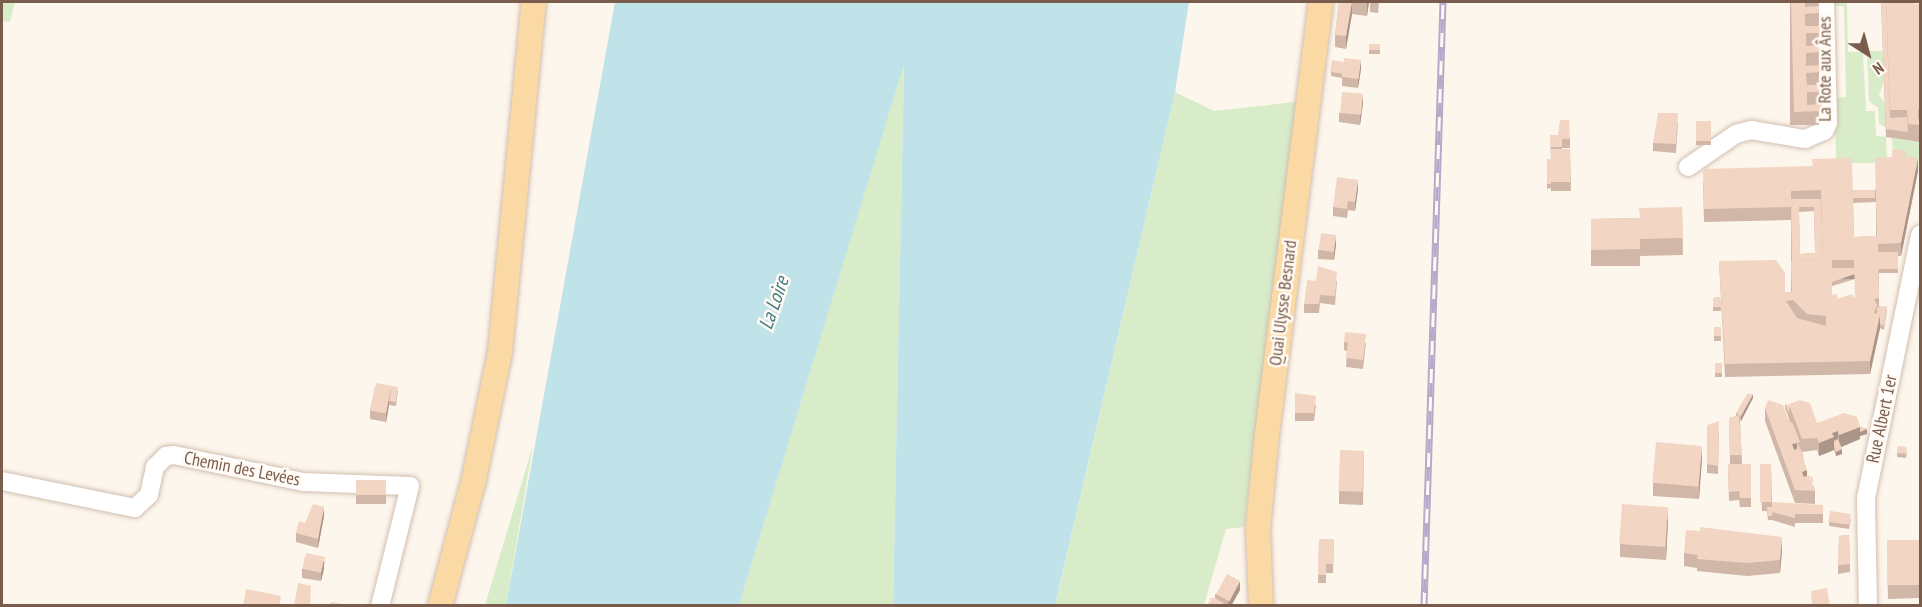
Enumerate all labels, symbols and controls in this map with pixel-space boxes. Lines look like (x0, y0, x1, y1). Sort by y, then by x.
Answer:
street label: La Rote aux Ânes (1814, 16, 1836, 122)
north arrow (1838, 24, 1898, 84)
text: N (1869, 58, 1888, 79)
street label: Quai Ulysse Besnard (1265, 239, 1301, 367)
water label: La Loire (754, 273, 794, 333)
street label: Rue Albert 1er (1862, 373, 1902, 465)
street label: Chemin des Levées (182, 447, 302, 491)

